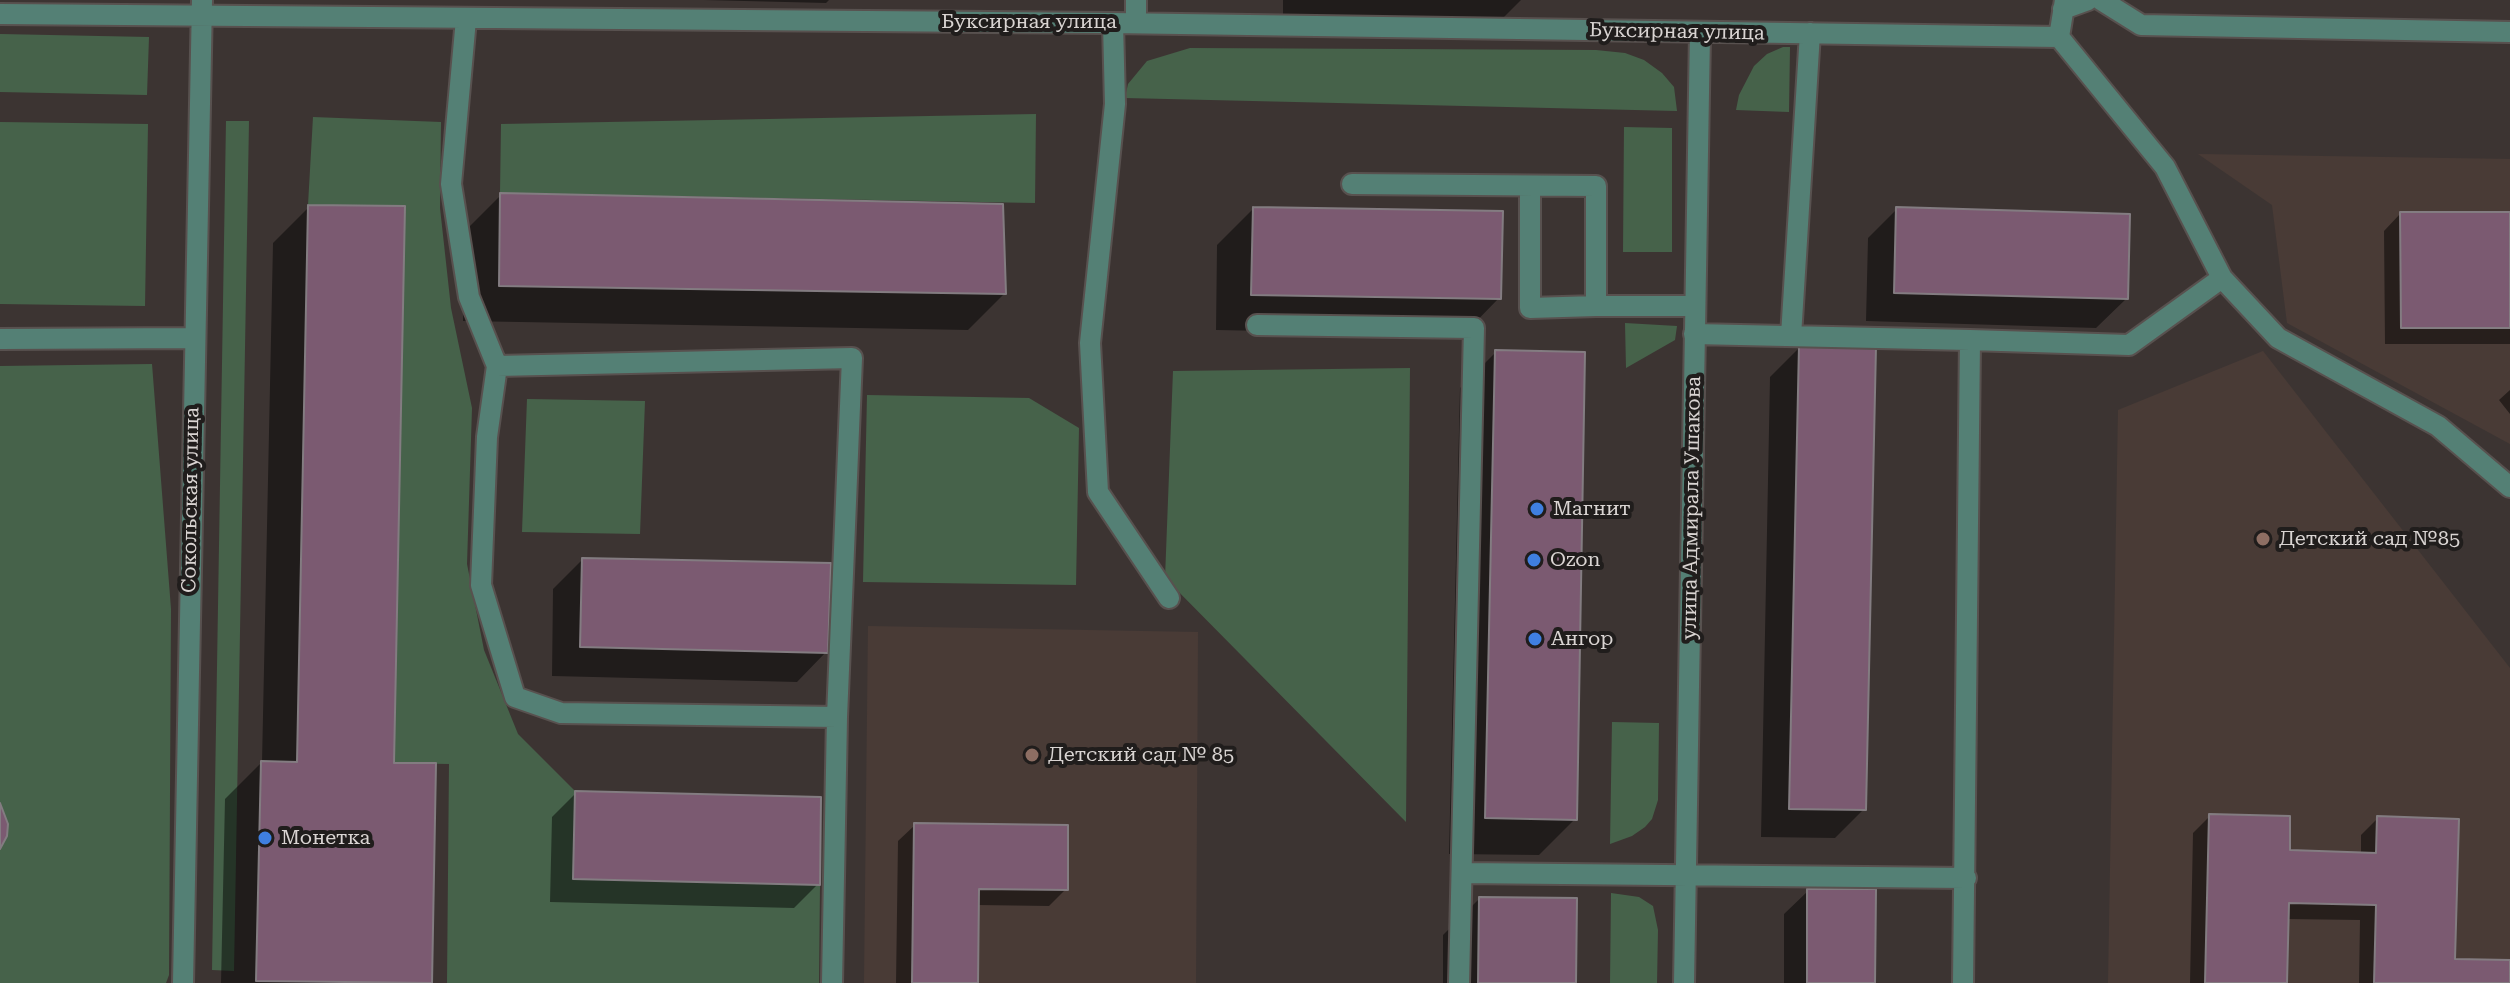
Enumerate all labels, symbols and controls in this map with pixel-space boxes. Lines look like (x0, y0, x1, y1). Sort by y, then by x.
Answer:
street label: Буксирная улица (941, 10, 1117, 34)
street label: Буксирная улица (1589, 18, 1765, 46)
street label: улица Адмирала Ушакова (1678, 376, 1706, 640)
street label: Сокольская улица (177, 407, 205, 593)
place label: Магнит (1553, 497, 1631, 521)
marker: Магнит (1528, 500, 1546, 518)
place label: Детский сад №85 (2279, 527, 2460, 551)
marker: Детский сад №85 (2254, 530, 2272, 548)
place label: Ozon (1550, 548, 1600, 572)
marker: Ozon (1525, 551, 1543, 569)
place label: Ангор (1551, 627, 1613, 651)
marker: Ангор (1526, 630, 1544, 648)
place label: Детский сад № 85 (1048, 743, 1234, 767)
marker: Детский сад № 85 (1023, 746, 1041, 764)
place label: Монетка (281, 826, 370, 850)
marker: Монетка (256, 829, 274, 847)

